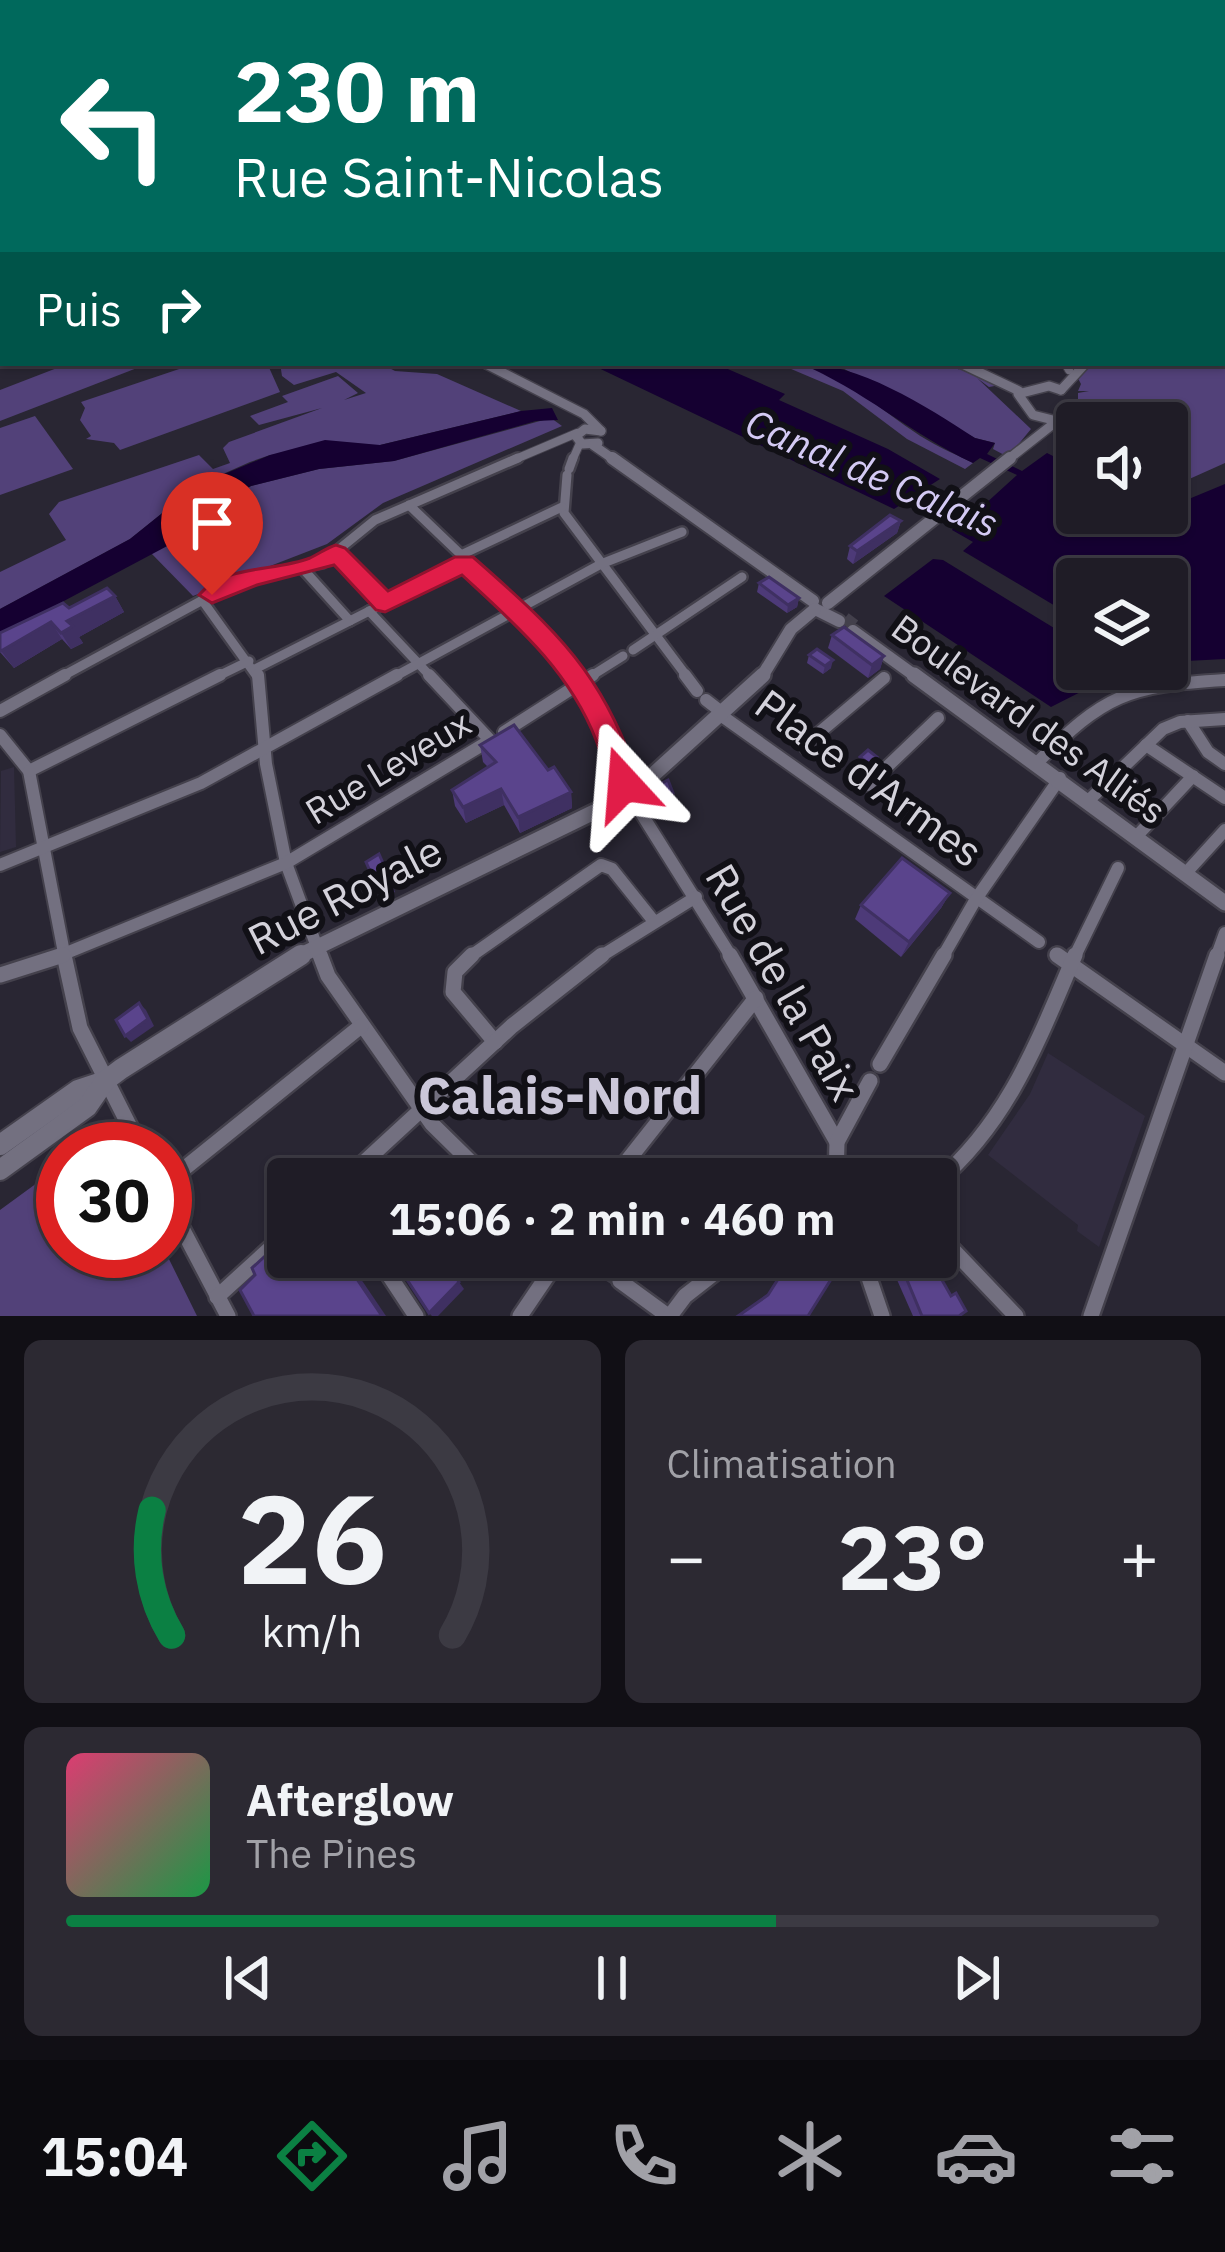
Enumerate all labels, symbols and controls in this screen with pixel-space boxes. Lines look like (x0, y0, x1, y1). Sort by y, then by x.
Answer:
text: 230 m (234, 36, 480, 145)
icon: left (36, 48, 192, 204)
text: Rue Saint-Nicolas (234, 142, 664, 212)
icon: right (146, 276, 212, 342)
text: Puis (36, 280, 122, 338)
water label: Canal de Calais (738, 396, 1006, 549)
map controls (1056, 402, 1188, 690)
button: sound (1056, 402, 1188, 534)
pin (161, 472, 263, 595)
icon: arrive (179, 490, 245, 556)
button: layers (1056, 558, 1188, 690)
street label: Boulevard des Alliés (883, 603, 1176, 834)
street label: Place d'Armes (745, 677, 994, 879)
street label: Rue Leveux (296, 699, 479, 834)
position arrow (561, 721, 687, 847)
street label: Rue Royale (238, 822, 451, 967)
street label: Rue de la Paix (694, 854, 873, 1110)
district label: Calais-Nord (418, 1062, 702, 1128)
speed limit sign: 30 (36, 1122, 192, 1278)
text: 15:06 · 2 min · 460 m (389, 1189, 835, 1247)
text: Climatisation (667, 1438, 897, 1489)
text: 26 (237, 1456, 387, 1618)
text: 23° (838, 1498, 988, 1615)
text: − (667, 1513, 706, 1599)
text: + (1119, 1513, 1159, 1599)
text: km/h (262, 1602, 363, 1658)
text: Afterglow (246, 1770, 454, 1828)
text: The Pines (246, 1828, 417, 1879)
icon: previous (215, 1945, 281, 2011)
icon: pause (579, 1945, 645, 2011)
icon: next (944, 1945, 1010, 2011)
icon: directions (270, 2114, 354, 2198)
icon: music (436, 2114, 520, 2198)
icon: phone (602, 2114, 686, 2198)
icon: climate (768, 2114, 852, 2198)
icon: car (934, 2114, 1018, 2198)
icon: filters (1100, 2114, 1184, 2198)
text: 15:04 (41, 2121, 188, 2191)

